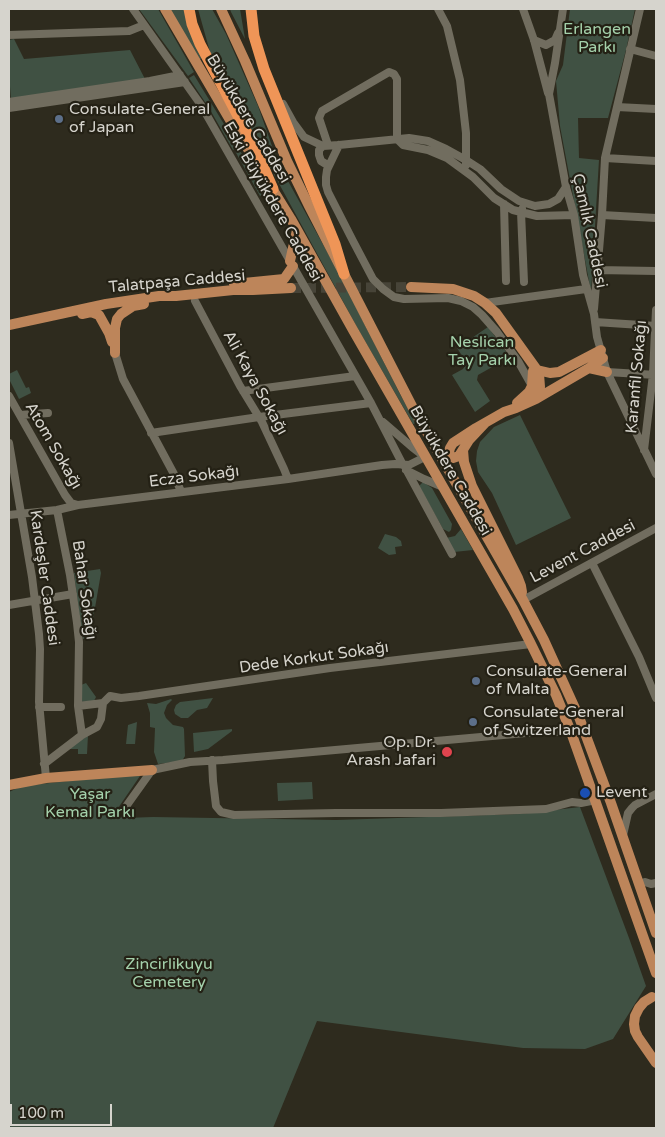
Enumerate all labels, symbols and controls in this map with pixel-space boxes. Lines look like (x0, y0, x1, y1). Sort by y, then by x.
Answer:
park label: Erlangen Parkı (563, 20, 631, 58)
street label: Büyükdere Caddesi (202, 51, 294, 187)
place label: Consulate-General of Japan (69, 100, 210, 138)
marker: Consulate-General of Japan (53, 113, 65, 125)
street label: Eski Büyükdere Caddesi (218, 119, 326, 285)
street label: Çamlık Caddesi (567, 172, 611, 290)
street label: Talatpaşa Caddesi (108, 266, 246, 298)
street label: Karanfil Sokağı (622, 319, 652, 435)
street label: Ali Kaya Sokağı (218, 327, 292, 439)
park label: Neslican Tay Parkı (448, 333, 516, 371)
street label: Atom Sokağı (20, 399, 86, 493)
street label: Büyükdere Caddesi (405, 403, 495, 539)
street label: Ecza Sokağı (148, 462, 240, 492)
street label: Kardeşler Caddesi (25, 509, 63, 647)
street label: Levent Caddesi (527, 516, 639, 588)
street label: Bahar Sokağı (68, 539, 100, 641)
street label: Dede Korkut Sokağı (238, 638, 390, 678)
place label: Consulate-General of Malta (486, 662, 627, 700)
marker: Consulate-General of Malta (470, 675, 482, 687)
place label: Consulate-General of Switzerland (483, 703, 624, 741)
marker: Consulate-General of Switzerland (467, 716, 479, 728)
place label: Op. Dr. Arash Jafari (346, 733, 436, 771)
marker: Op. Dr. Arash Jafari (440, 745, 454, 759)
place label: Levent (596, 783, 647, 803)
park label: Yaşar Kemal Parkı (45, 785, 135, 823)
marker: Levent (578, 786, 592, 800)
park label: Zincirlikuyu Cemetery (125, 955, 213, 993)
scale bar (12, 1094, 115, 1126)
text: 100 m (18, 1104, 64, 1122)

